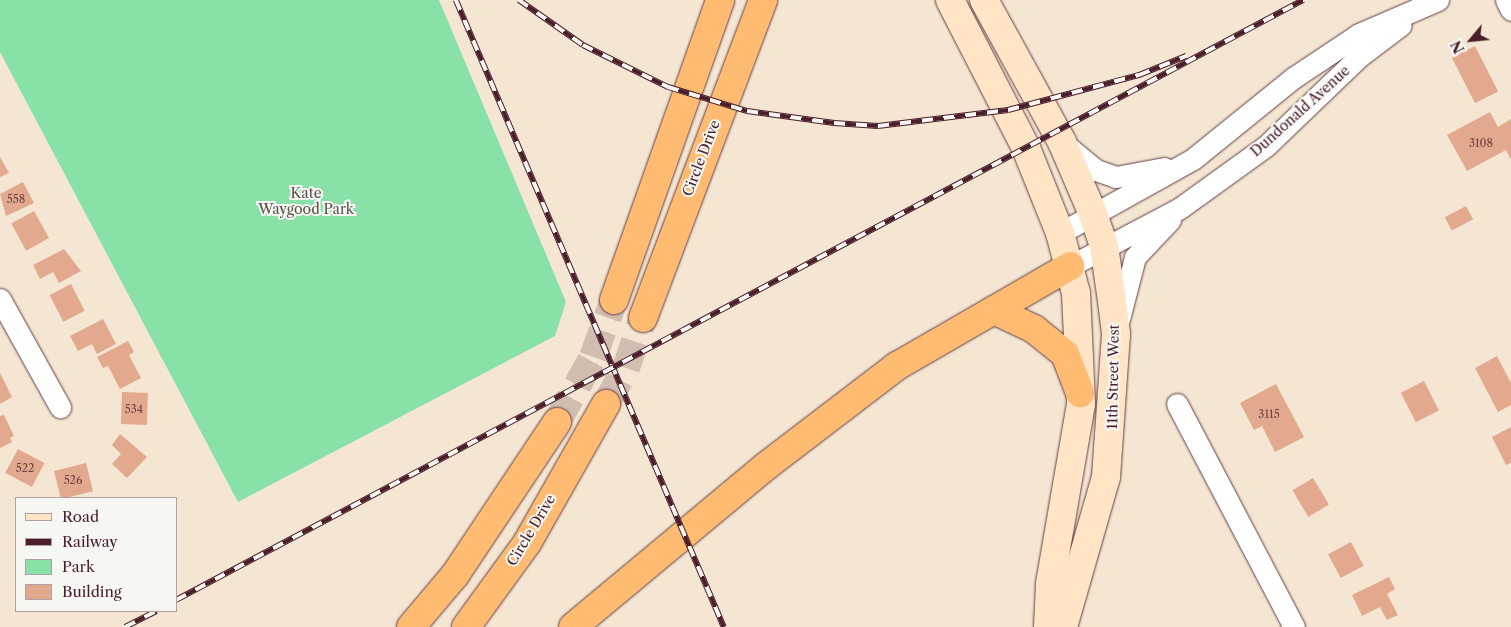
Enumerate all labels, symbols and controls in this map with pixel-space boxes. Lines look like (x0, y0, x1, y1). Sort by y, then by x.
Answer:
north arrow (1446, 15, 1496, 65)
text: N (1447, 37, 1469, 57)
street label: Dundonald Avenue (1247, 62, 1353, 160)
street label: Circle Drive (679, 118, 723, 198)
house number: 3108 (1469, 136, 1493, 150)
park label: Kate Waygood Park (258, 185, 354, 218)
house number: 558 (7, 192, 25, 206)
street label: 11th Street West (1104, 324, 1122, 430)
house number: 534 (125, 402, 143, 416)
house number: 3115 (1258, 407, 1280, 421)
house number: 522 (16, 461, 34, 475)
house number: 526 (64, 473, 82, 487)
street label: Circle Drive (503, 491, 559, 569)
legend (15, 497, 178, 612)
text: Road (62, 507, 99, 526)
text: Railway (62, 532, 118, 551)
text: Park (62, 557, 95, 576)
text: Building (62, 582, 122, 601)

